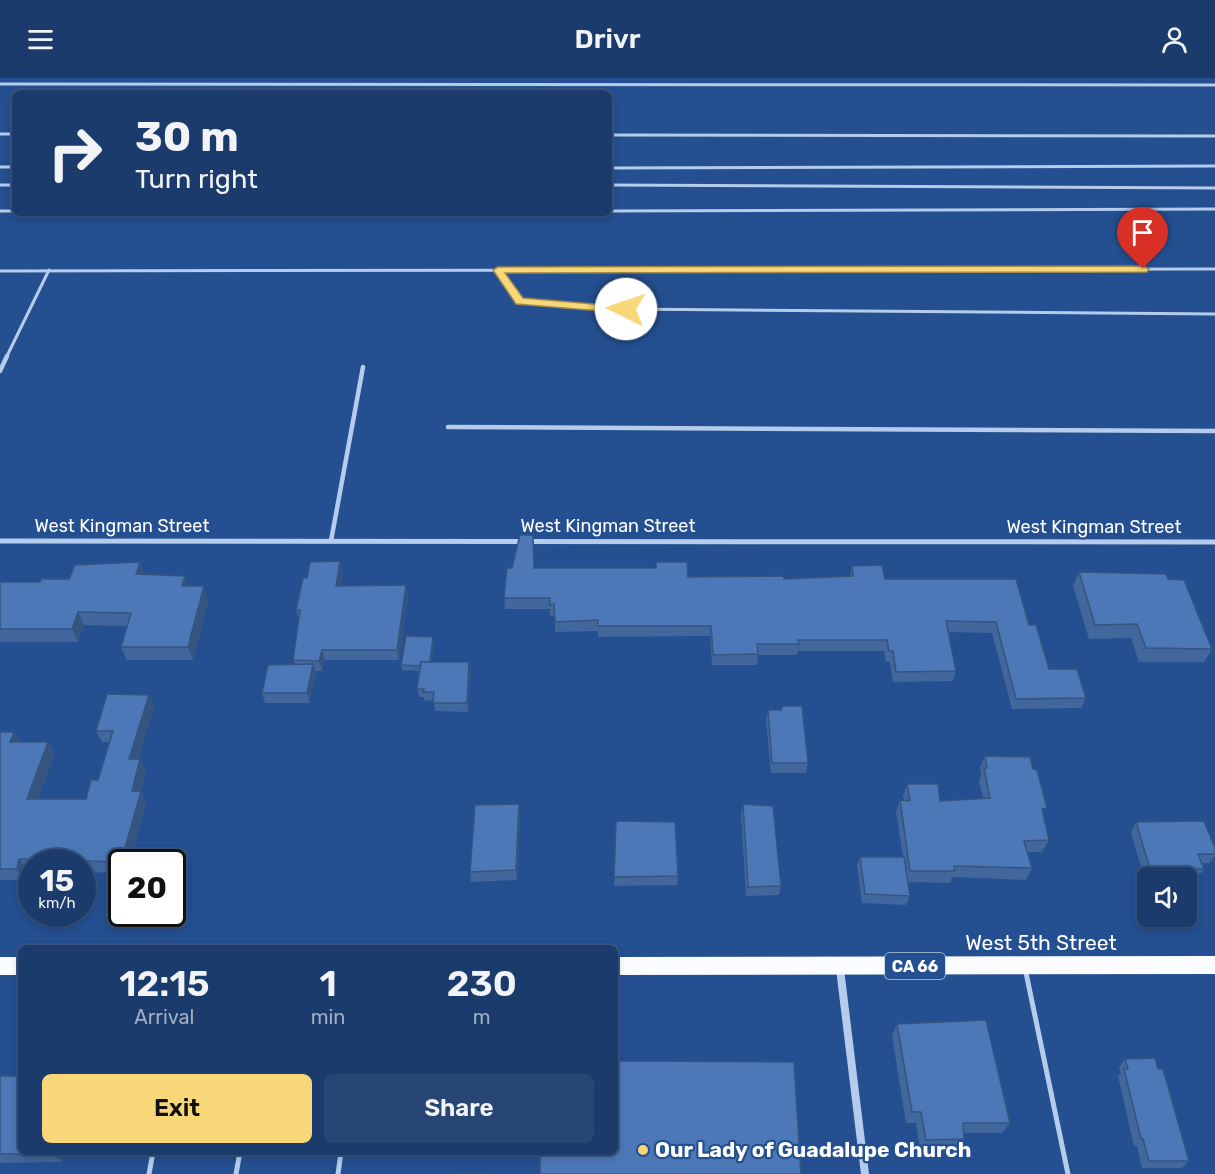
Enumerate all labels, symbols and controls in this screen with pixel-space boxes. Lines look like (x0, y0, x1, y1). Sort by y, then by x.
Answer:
icon: menu (24, 23, 57, 56)
text: Drivr (575, 23, 640, 55)
icon: person (1158, 23, 1191, 56)
text: 30 m (135, 112, 239, 162)
icon: right (36, 114, 114, 192)
text: Turn right (135, 163, 258, 195)
pin (1117, 207, 1168, 269)
icon: arrive (1126, 216, 1159, 249)
position arrow (594, 277, 658, 341)
street label: West Kingman Street (35, 515, 209, 537)
street label: West Kingman Street (521, 515, 695, 537)
street label: West Kingman Street (1007, 516, 1181, 538)
speed limit sign: 20 (108, 849, 186, 927)
text: 15 (40, 863, 74, 899)
map controls (1137, 867, 1197, 927)
button: sound (1137, 867, 1197, 927)
text: km/h (38, 894, 76, 912)
street label: West 5th Street (965, 930, 1117, 955)
road number: CA 66 (885, 953, 945, 979)
text: 12:15 (119, 962, 209, 1005)
text: 1 (319, 962, 337, 1005)
text: 230 (447, 962, 517, 1005)
text: Arrival (134, 1005, 194, 1029)
text: min (311, 1005, 345, 1029)
text: m (473, 1005, 491, 1029)
button: Exit (42, 1074, 312, 1143)
button: Share (324, 1074, 594, 1143)
place label: Our Lady of Guadalupe Church (655, 1137, 971, 1162)
marker: Our Lady of Guadalupe Church (636, 1143, 650, 1157)

